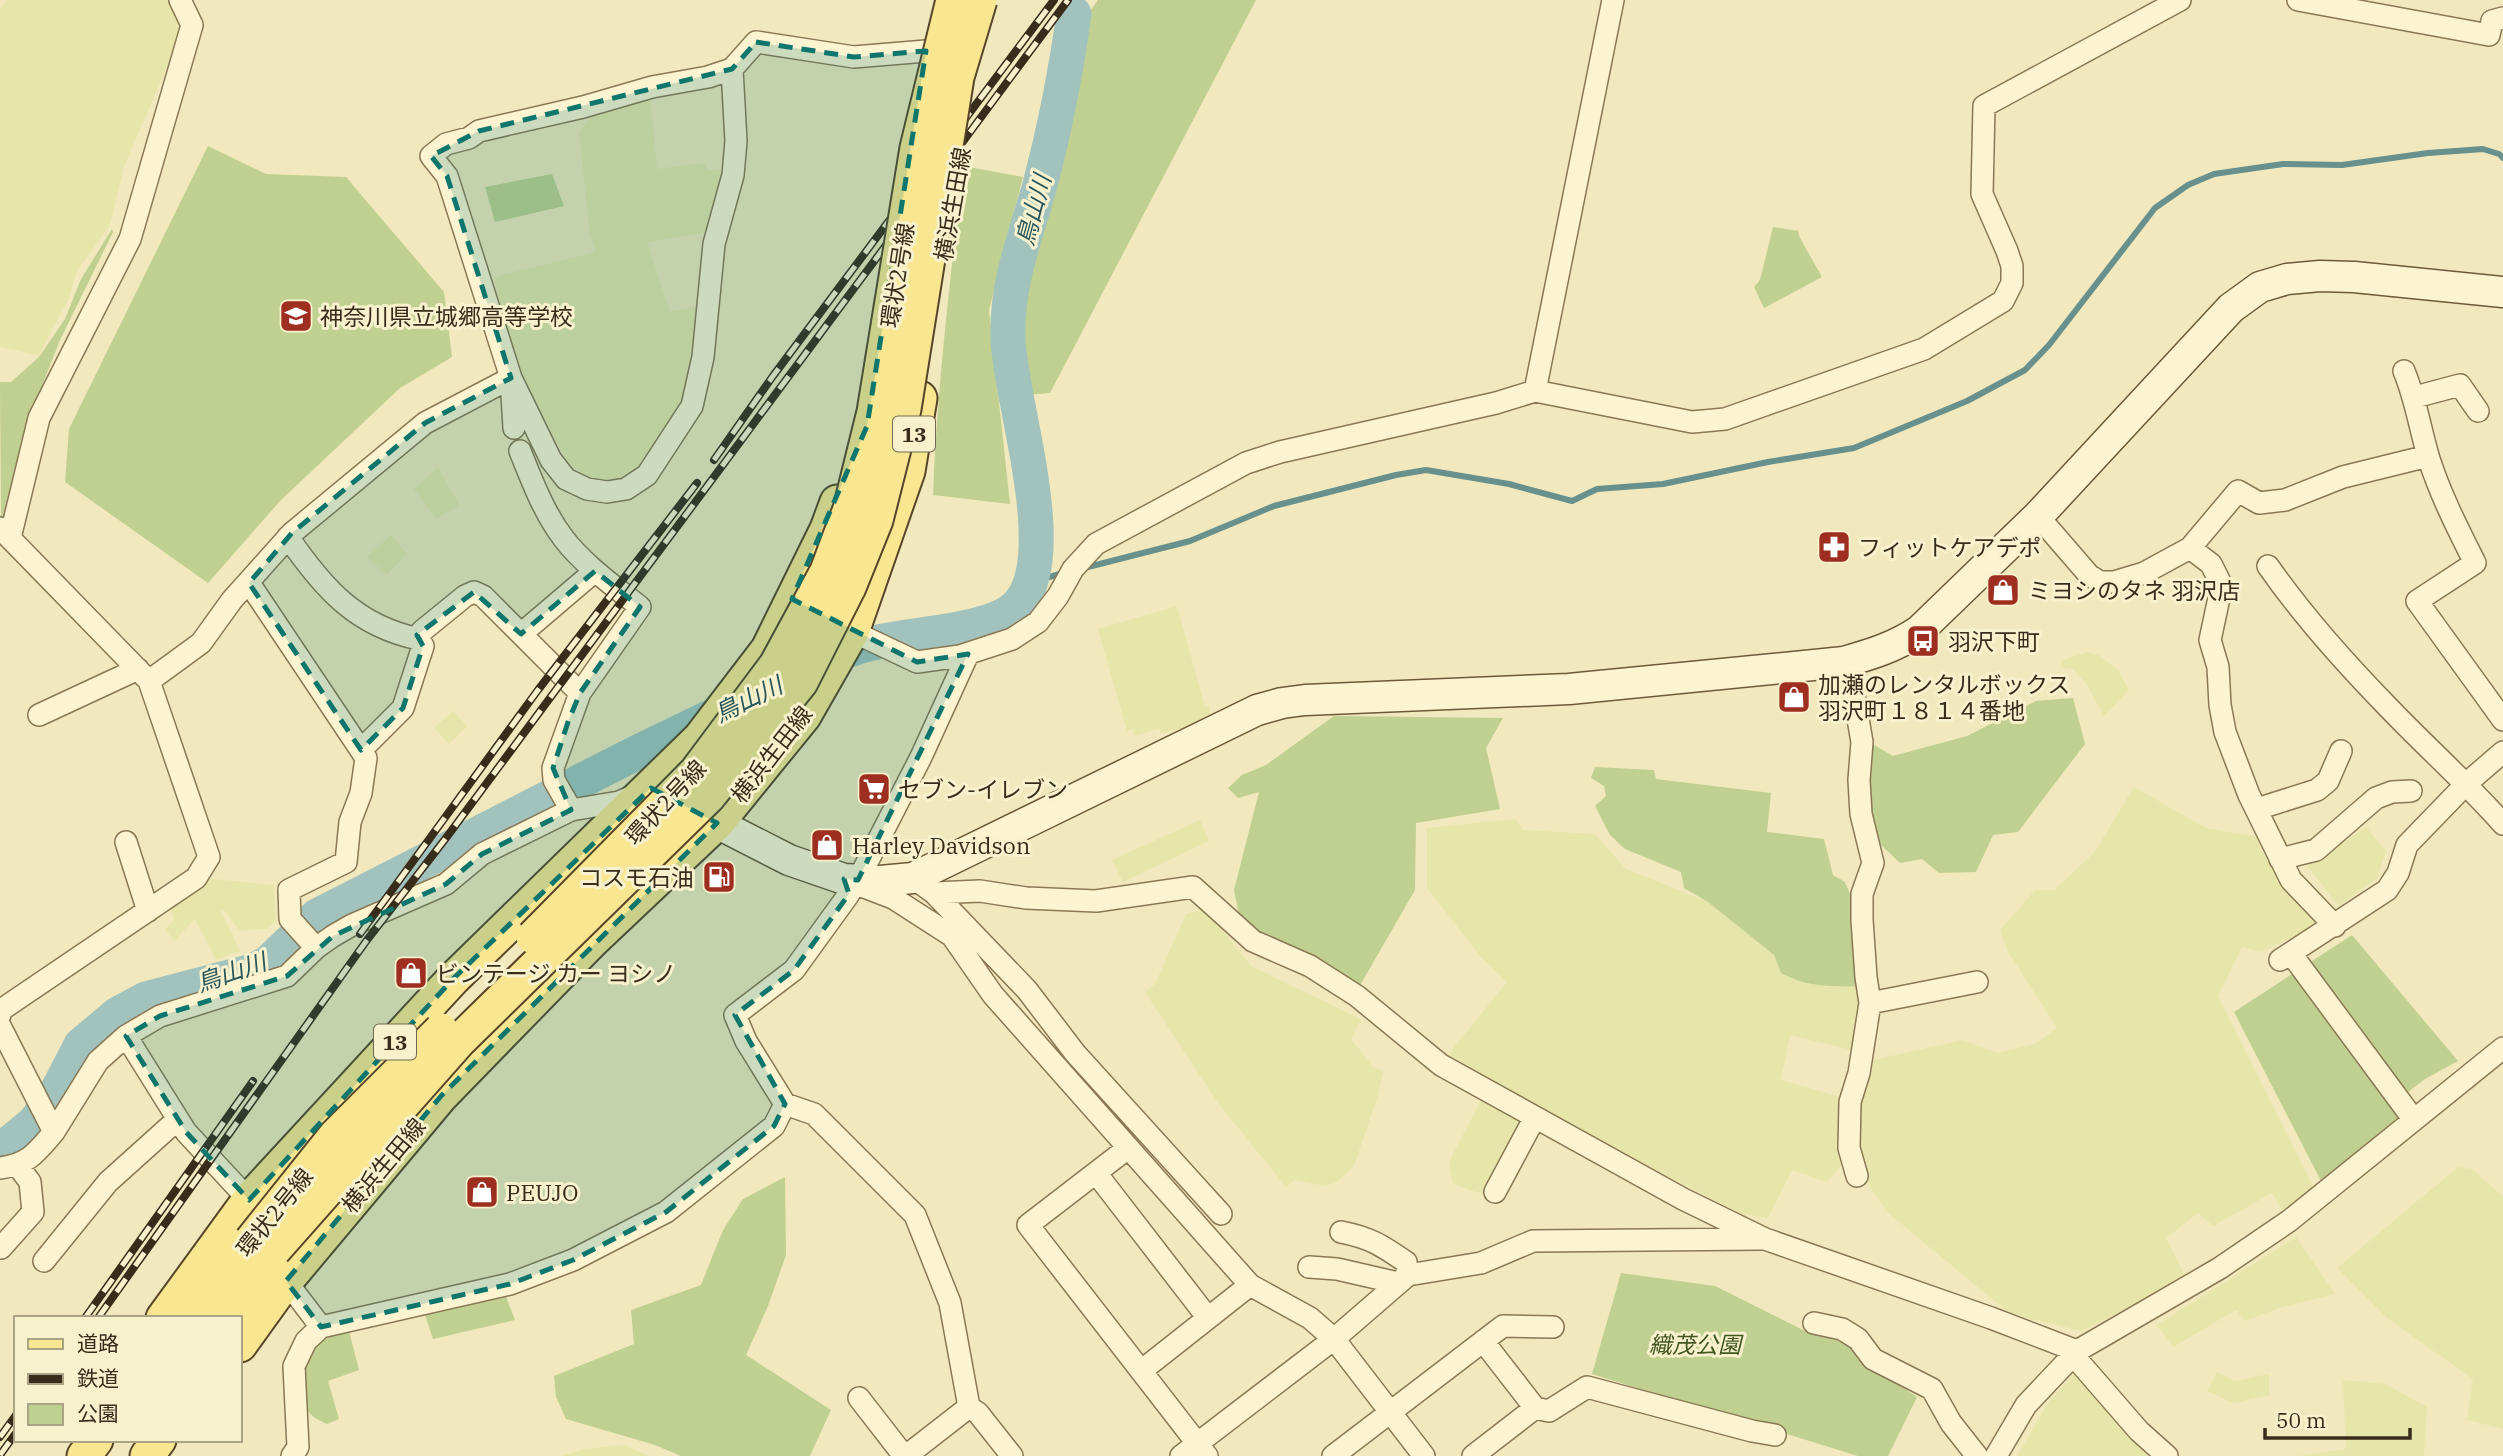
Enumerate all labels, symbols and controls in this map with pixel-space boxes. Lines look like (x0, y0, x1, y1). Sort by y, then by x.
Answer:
street label: 横浜生田線 (927, 145, 977, 263)
water label: 鳥山川 (1008, 168, 1059, 249)
street label: 環状2号線 (874, 220, 920, 330)
school or university icon: 神奈川県立城郷高等学校 (277, 297, 315, 335)
place label: 神奈川県立城郷高等学校 (320, 301, 573, 331)
road number: 13 (893, 416, 935, 452)
pharmacy icon: フィットケアデポ (1815, 528, 1853, 566)
place label: フィットケアデポ (1858, 532, 2042, 562)
shop icon: ミヨシのタネ 羽沢店 (1984, 571, 2022, 609)
place label: ミヨシのタネ 羽沢店 (2028, 575, 2240, 605)
bus stop icon: 羽沢下町 (1904, 622, 1942, 660)
place label: 羽沢下町 (1948, 626, 2040, 656)
water label: 鳥山川 (709, 668, 790, 729)
place label: 加瀬のレンタルボックス 羽沢町１８１４番地 (1818, 669, 2070, 725)
shop icon: 加瀬のレンタルボックス 羽沢町１８１４番地 (1775, 678, 1813, 716)
street label: 横浜生田線 (724, 699, 818, 809)
street label: 環状2号線 (618, 753, 712, 851)
supermarket icon: セブン-イレブン (855, 770, 893, 808)
place label: セブン-イレブン (898, 774, 1068, 804)
shop icon: Harley Davidson (808, 826, 846, 864)
place label: Harley Davidson (852, 830, 1030, 860)
fuel station icon: コスモ石油 (700, 858, 738, 896)
place label: コスモ石油 (579, 862, 694, 892)
water label: 鳥山川 (192, 944, 273, 999)
shop icon: ビンテージ カー ヨシノ (392, 954, 430, 992)
place label: ビンテージ カー ヨシノ (436, 958, 676, 988)
road number: 13 (374, 1024, 416, 1060)
street label: 横浜生田線 (335, 1111, 431, 1219)
street label: 環状2号線 (229, 1161, 319, 1263)
shop icon: PEUJO (463, 1173, 501, 1211)
place label: PEUJO (506, 1177, 578, 1207)
legend (14, 1316, 242, 1442)
text: 道路 (77, 1329, 119, 1357)
park label: 織茂公園 (1649, 1329, 1744, 1359)
text: 鉄道 (77, 1364, 119, 1392)
scale bar (2265, 1396, 2410, 1440)
text: 公園 (77, 1399, 119, 1427)
text: 50 m (2276, 1406, 2326, 1434)

